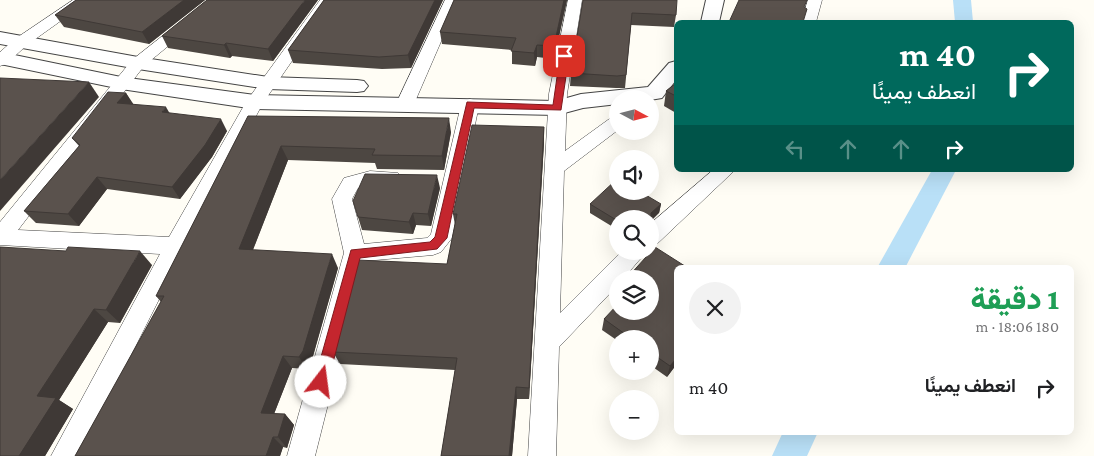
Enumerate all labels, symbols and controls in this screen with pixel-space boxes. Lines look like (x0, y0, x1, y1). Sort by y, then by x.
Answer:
pin (543, 35, 585, 77)
text: 40 m (899, 35, 976, 74)
icon: right (994, 40, 1059, 105)
icon: arrive (550, 42, 578, 70)
text: انعطف يمينًا (872, 79, 976, 104)
north arrow (609, 90, 659, 140)
map controls (609, 90, 659, 440)
icon: left (781, 135, 809, 163)
icon: ahead (834, 135, 862, 163)
icon: ahead (887, 135, 915, 163)
icon: right (940, 135, 968, 163)
button: sound (609, 150, 659, 200)
button: search (609, 210, 659, 260)
button: layers (609, 270, 659, 320)
button: close (689, 282, 741, 334)
text: 1 دقيقة (970, 282, 1059, 315)
text: 180 m · 18:06 (976, 318, 1059, 335)
button: + (609, 330, 659, 380)
position arrow (294, 355, 346, 407)
icon: right (1031, 374, 1059, 402)
text: انعطف يمينًا (925, 375, 1016, 396)
text: 40 m (689, 377, 728, 398)
button: − (609, 390, 659, 440)

